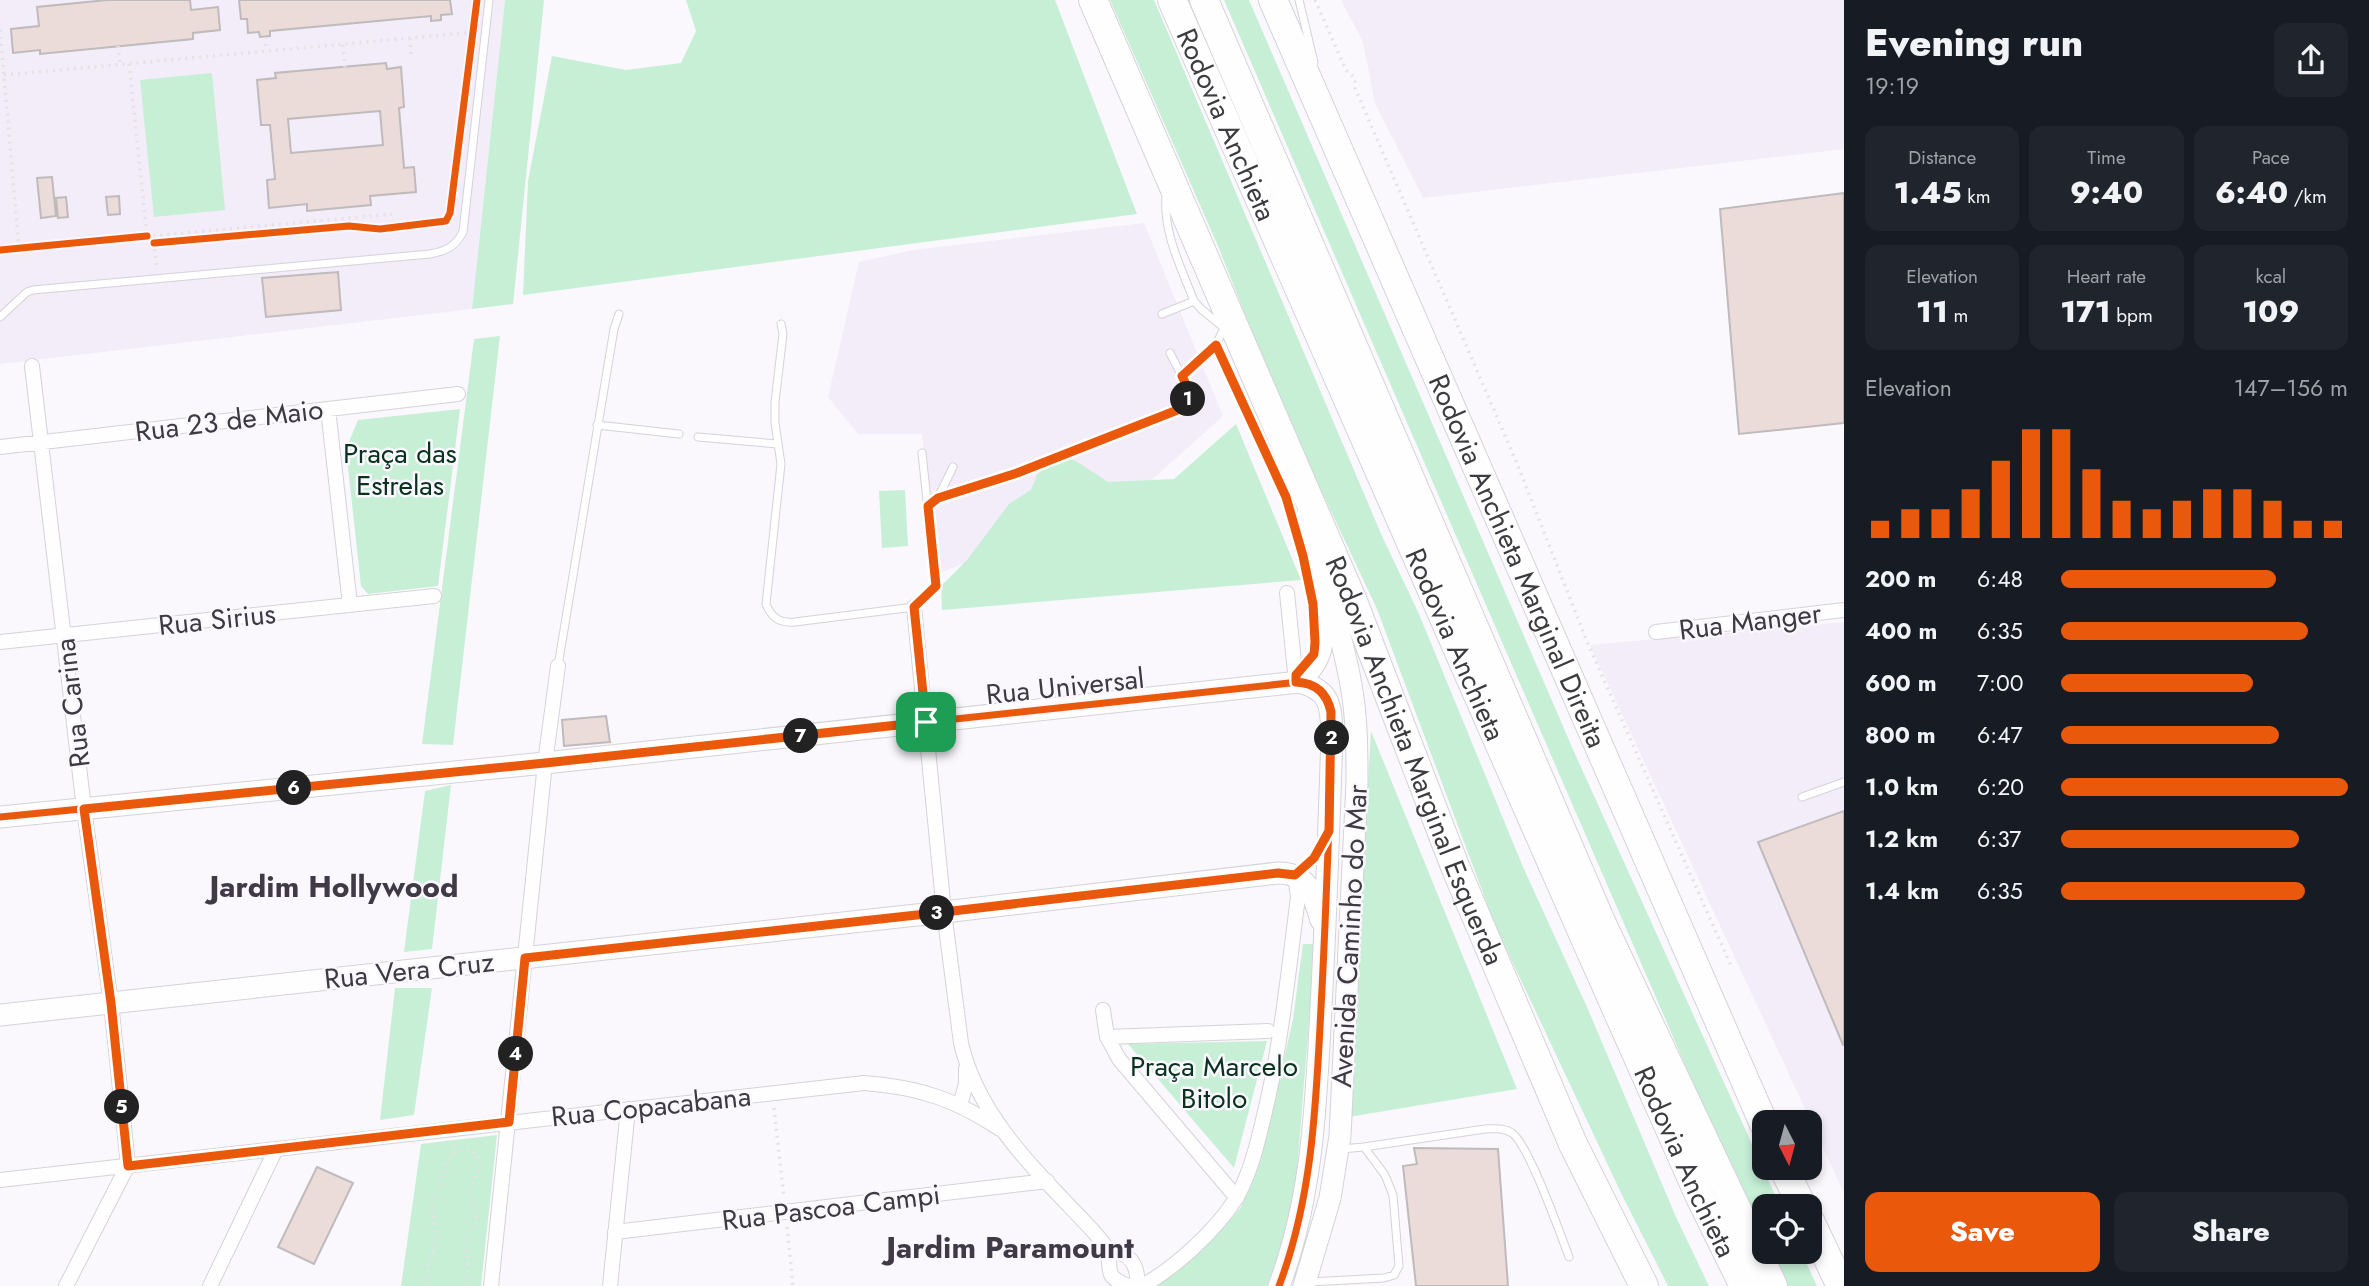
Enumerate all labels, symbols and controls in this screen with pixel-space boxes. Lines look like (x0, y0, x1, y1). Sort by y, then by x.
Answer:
text: Evening run (1865, 15, 2083, 70)
street label: Rodovia Anchieta (1166, 22, 1287, 227)
button: share (2274, 23, 2348, 97)
text: 19:19 (1865, 69, 1919, 103)
text: Distance (1908, 144, 1976, 171)
text: Time (2087, 144, 2126, 171)
text: Pace (2252, 144, 2290, 171)
text: 1.45 (1894, 171, 1962, 214)
text: 9:40 (2070, 171, 2143, 214)
text: 6:40 (2215, 171, 2288, 214)
text: km (1962, 183, 1990, 210)
text: /km (2288, 183, 2327, 210)
text: Elevation (1906, 263, 1978, 290)
text: Heart rate (2067, 263, 2146, 290)
text: kcal (2255, 263, 2286, 290)
text: 11 (1916, 290, 1948, 333)
text: 171 (2060, 290, 2111, 333)
text: 109 (2242, 290, 2299, 333)
text: m (1948, 302, 1968, 329)
text: bpm (2111, 302, 2153, 329)
street label: Rodovia Anchieta Marginal Direita (1421, 371, 1615, 753)
text: Elevation (1865, 371, 1952, 405)
text: 147–156 m (2234, 371, 2348, 405)
pin: 1 (1170, 382, 1206, 416)
text: 1 (1183, 385, 1192, 412)
street label: Rua 23 de Maio (133, 389, 326, 452)
park label: Praça das Estrelas (343, 433, 457, 506)
street label: Rodovia Anchieta (1398, 543, 1512, 745)
street label: Rodovia Anchieta Marginal Esquerda (1315, 549, 1515, 972)
text: 200 m (1865, 562, 1936, 596)
text: 6:48 (1977, 562, 2023, 596)
street label: Rua Manger (1677, 592, 1824, 651)
street label: Rua Sirius (156, 593, 278, 646)
text: 400 m (1865, 614, 1937, 648)
text: 6:35 (1977, 614, 2023, 648)
street label: Rua Carina (44, 636, 101, 770)
street label: Rua Universal (984, 658, 1146, 715)
text: 600 m (1865, 666, 1937, 700)
text: 7:00 (1977, 666, 2024, 700)
pin (896, 692, 956, 752)
icon: arrive (907, 703, 945, 741)
pin: 7 (784, 718, 818, 754)
text: 800 m (1865, 718, 1936, 752)
text: 6:47 (1977, 718, 2023, 752)
pin: 2 (1314, 720, 1350, 756)
text: 7 (795, 722, 806, 749)
text: 2 (1325, 724, 1338, 751)
pin: 6 (276, 770, 312, 806)
text: 1.0 km (1865, 770, 1938, 804)
text: 6:20 (1977, 770, 2024, 804)
text: 6 (287, 774, 300, 801)
street label: Avenida Caminho do Mar (1321, 783, 1378, 1089)
text: 1.2 km (1865, 822, 1938, 856)
text: 6:37 (1977, 822, 2021, 856)
district label: Jardim Hollywood (204, 865, 459, 908)
text: 1.4 km (1865, 874, 1939, 908)
text: 6:35 (1977, 874, 2023, 908)
pin: 3 (920, 895, 954, 930)
text: 3 (931, 899, 942, 926)
street label: Rua Vera Cruz (322, 941, 496, 1000)
pin: 4 (498, 1036, 534, 1072)
text: 4 (509, 1040, 522, 1067)
park label: Praça Marcelo Bitolo (1130, 1046, 1298, 1119)
street label: Rodovia Anchieta (1623, 1060, 1747, 1265)
street label: Rua Copacabana (549, 1076, 753, 1137)
pin: 5 (104, 1090, 140, 1124)
text: 5 (115, 1093, 128, 1120)
north arrow (1752, 1110, 1822, 1180)
map controls (1752, 1110, 1822, 1264)
street label: Rua Pascoa Campi (719, 1174, 943, 1241)
button: Save (1865, 1192, 2100, 1272)
button: Share (2114, 1192, 2348, 1272)
button: locate (1752, 1194, 1822, 1264)
district label: Jardim Paramount (881, 1226, 1134, 1269)

